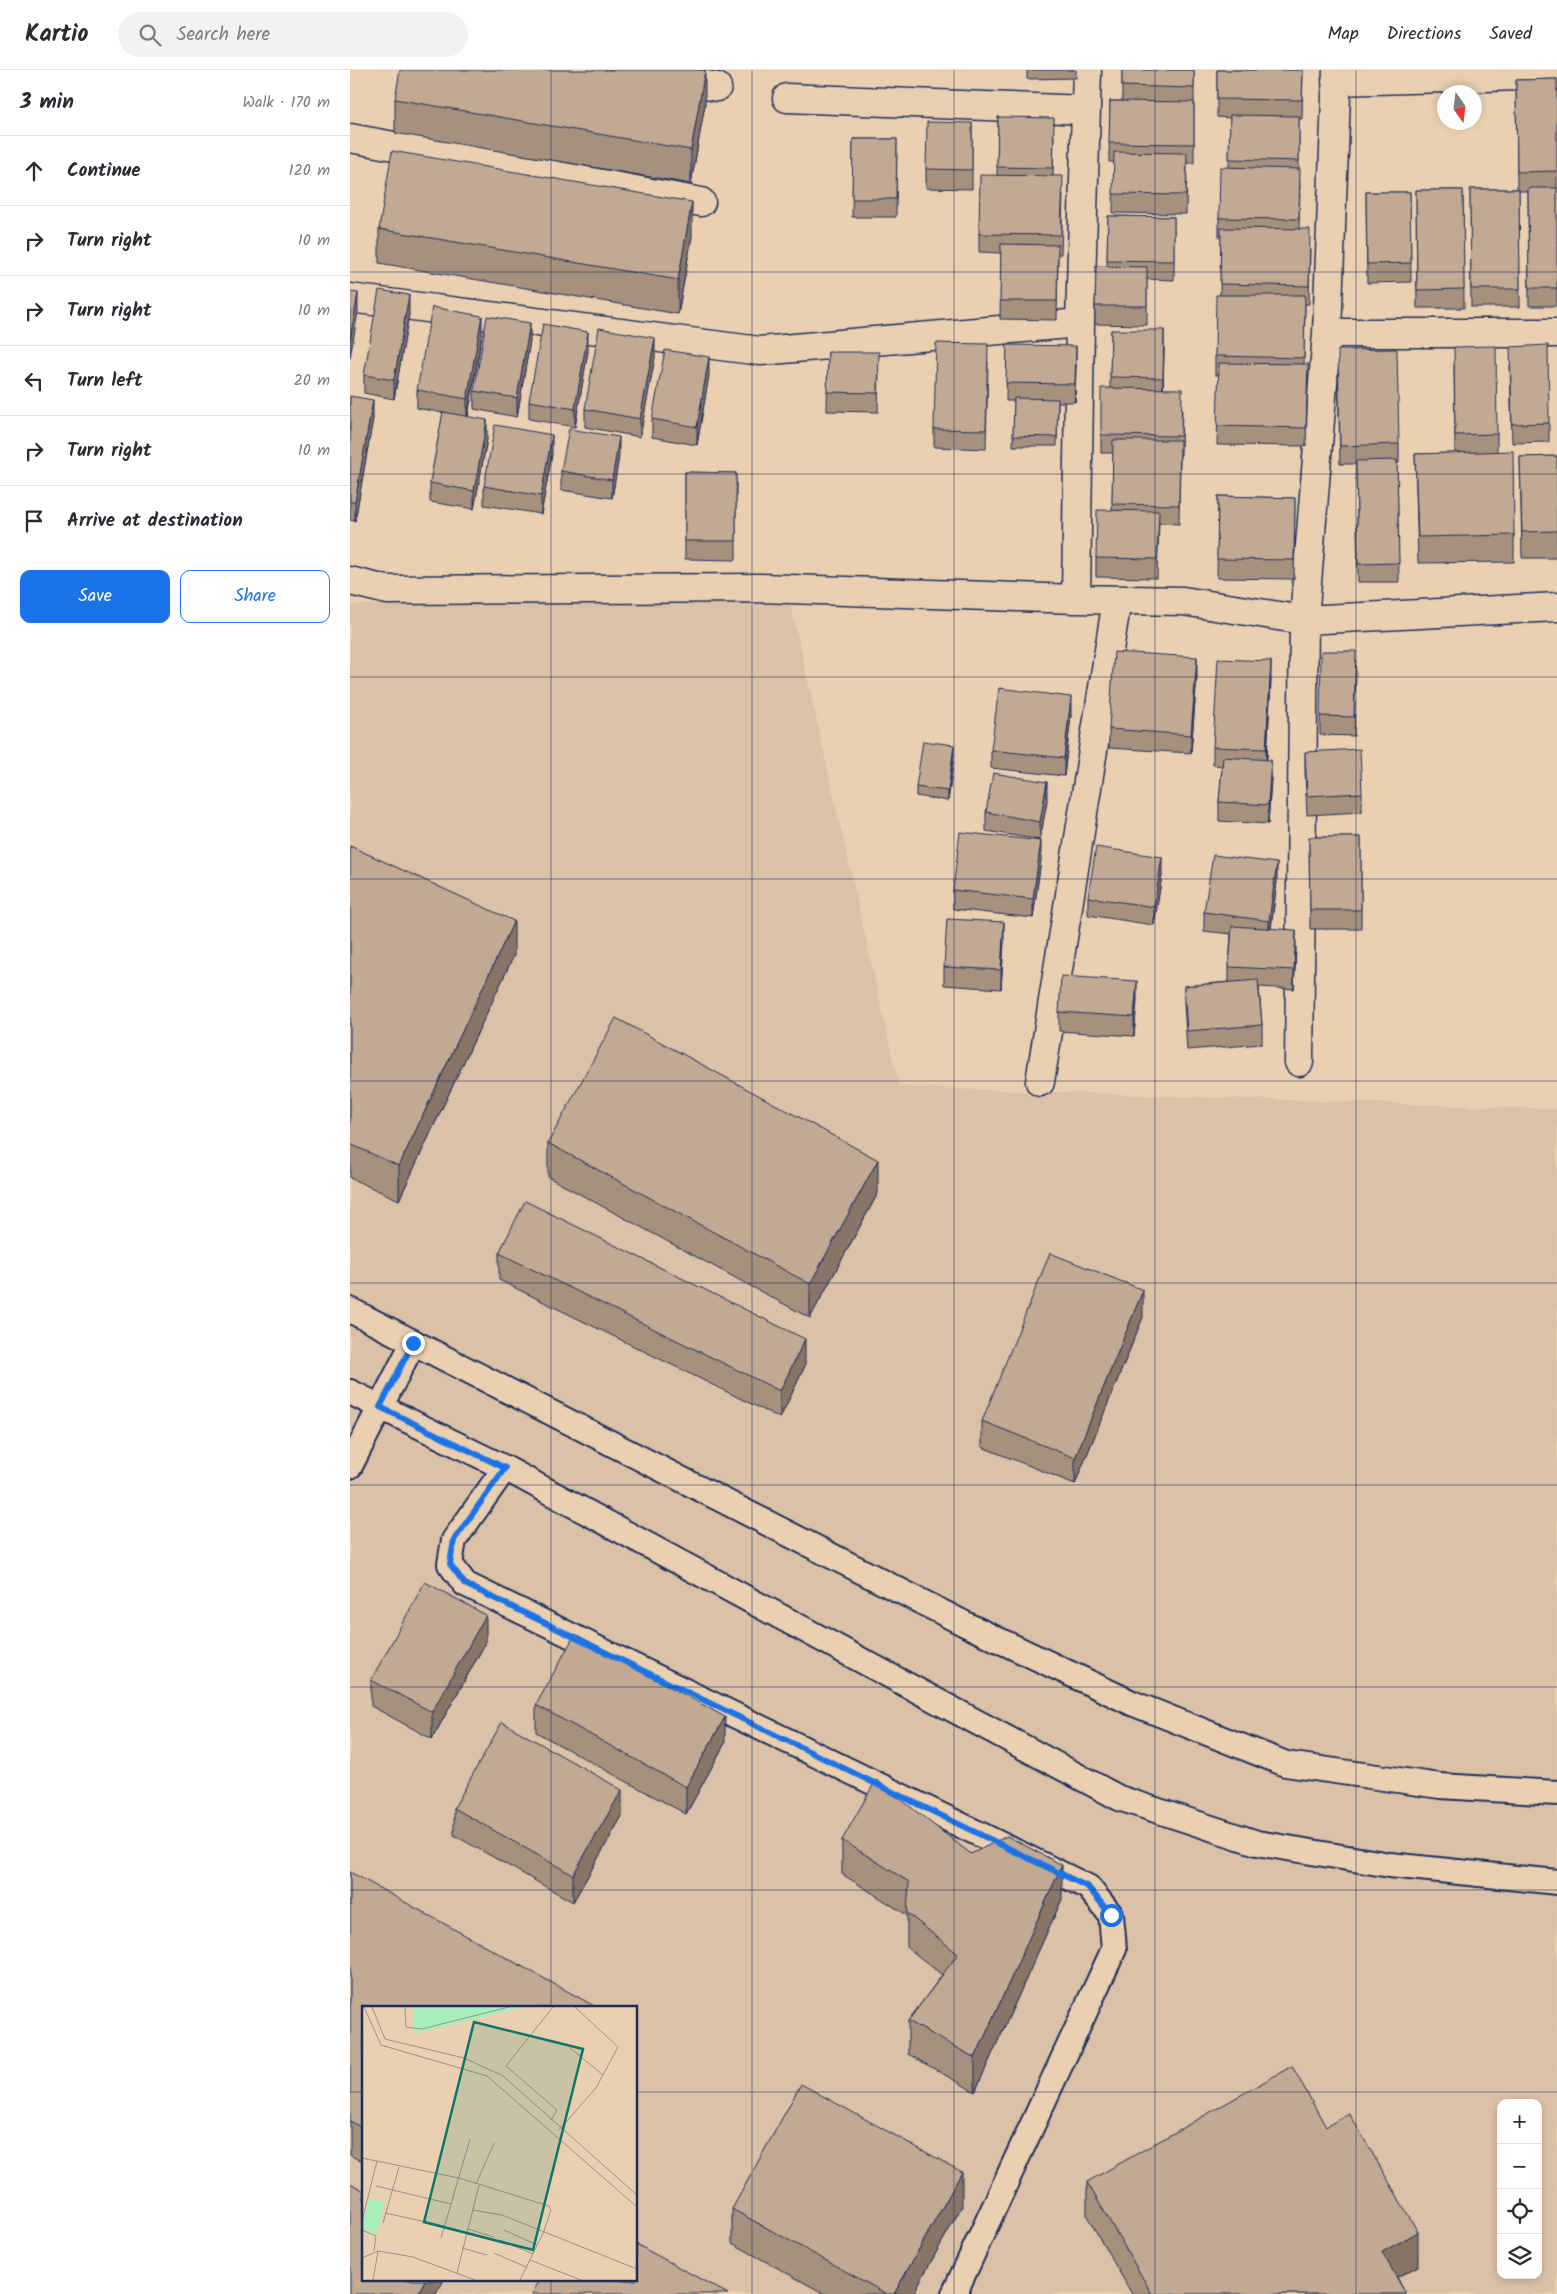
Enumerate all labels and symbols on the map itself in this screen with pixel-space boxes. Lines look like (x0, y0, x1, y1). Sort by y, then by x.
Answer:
north arrow (1437, 85, 1482, 130)
route end (402, 1332, 425, 1355)
route start (1100, 1904, 1123, 1927)
inset map (362, 2006, 638, 2282)

